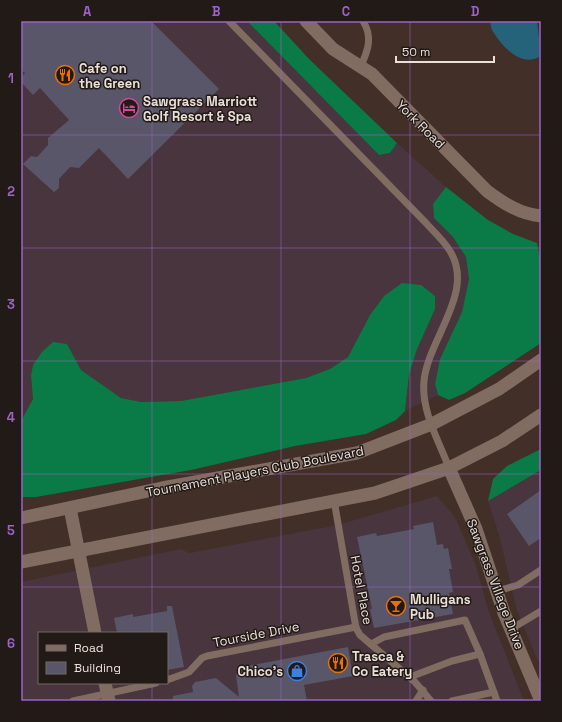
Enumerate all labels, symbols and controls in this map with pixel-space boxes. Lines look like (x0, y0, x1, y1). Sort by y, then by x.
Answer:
text: A (83, 3, 92, 20)
text: B (212, 3, 221, 20)
text: C (342, 3, 350, 20)
text: D (471, 3, 480, 20)
scale bar (396, 38, 494, 64)
text: 50 m (402, 44, 430, 60)
place label: Cafe on the Green (79, 60, 140, 92)
restaurant icon: Cafe on the Green (54, 64, 76, 86)
text: 1 (8, 70, 14, 87)
place label: Sawgrass Marriott Golf Resort & Spa (143, 93, 257, 125)
street label: York Road (393, 96, 449, 152)
hotel icon: Sawgrass Marriott Golf Resort & Spa (118, 97, 140, 119)
text: 2 (7, 183, 15, 200)
text: 3 (7, 296, 15, 313)
text: 4 (7, 409, 15, 426)
street label: Tournament Players Club Boulevard (145, 442, 365, 501)
street label: Sawgrass Village Drive (463, 517, 528, 652)
text: 5 (7, 522, 15, 539)
street label: Hotel Place (346, 554, 377, 626)
place label: Mulligans Pub (410, 591, 471, 623)
bar icon: Mulligans Pub (385, 595, 407, 617)
street label: Tourside Drive (211, 618, 301, 651)
legend (38, 632, 168, 684)
text: 6 (7, 635, 15, 652)
text: Road (74, 640, 103, 656)
place label: Trasca & Co Eatery (352, 648, 412, 680)
restaurant icon: Trasca & Co Eatery (327, 652, 349, 674)
text: Building (74, 660, 121, 676)
shop icon: Chico's (286, 660, 308, 682)
place label: Chico's (237, 663, 283, 680)

